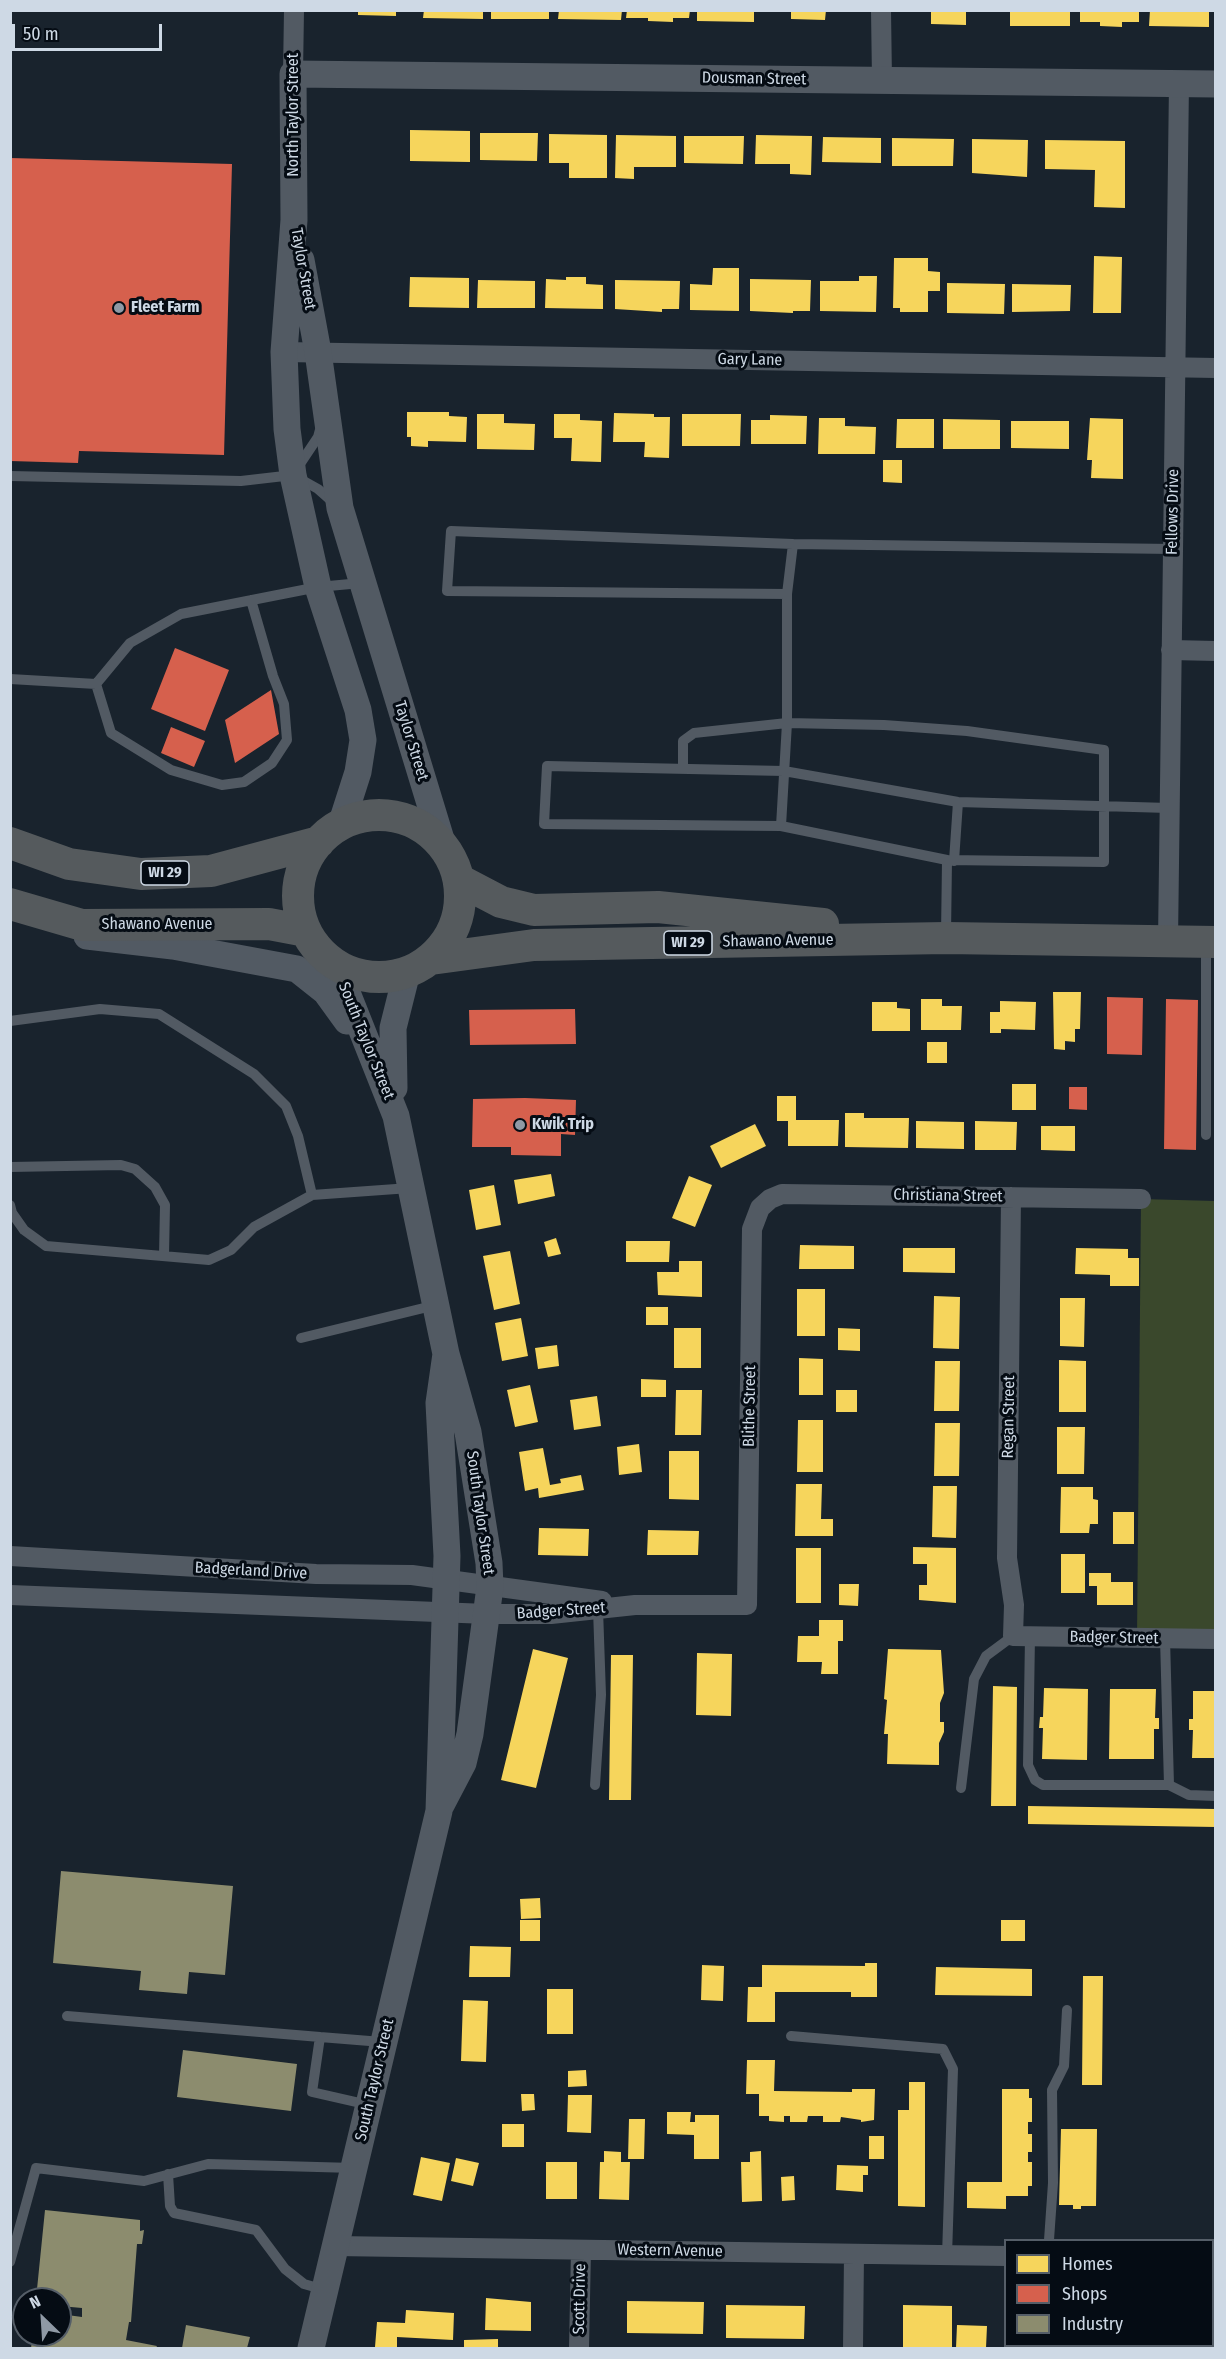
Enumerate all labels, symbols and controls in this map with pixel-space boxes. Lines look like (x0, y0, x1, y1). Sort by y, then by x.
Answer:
scale bar (15, 12, 165, 50)
text: 50 m (23, 23, 59, 45)
street label: North Taylor Street (284, 53, 304, 177)
street label: Dousman Street (702, 68, 806, 90)
street label: Taylor Street (286, 227, 320, 311)
place label: Fleet Farm (131, 298, 199, 318)
marker: Fleet Farm (112, 301, 126, 315)
street label: Gary Lane (718, 350, 782, 370)
street label: Fellows Drive (1163, 469, 1183, 555)
street label: Taylor Street (390, 699, 432, 783)
road number: WI 29 (141, 861, 189, 885)
street label: Shawano Avenue (102, 915, 212, 935)
street label: Shawano Avenue (722, 930, 834, 952)
road number: WI 29 (664, 931, 712, 955)
street label: South Taylor Street (334, 980, 398, 1102)
place label: Kwik Trip (532, 1115, 594, 1135)
marker: Kwik Trip (513, 1118, 527, 1132)
street label: Christiana Street (893, 1185, 1003, 1207)
street label: Blithe Street (740, 1365, 760, 1447)
street label: Regan Street (999, 1375, 1019, 1459)
street label: South Taylor Street (462, 1450, 498, 1576)
street label: Badgerland Drive (194, 1558, 308, 1584)
street label: Badger Street (516, 1598, 606, 1624)
street label: Badger Street (1069, 1628, 1159, 1648)
street label: South Taylor Street (352, 2017, 398, 2143)
legend (1004, 2239, 1214, 2347)
street label: Western Avenue (617, 2240, 723, 2262)
text: Homes (1062, 2253, 1113, 2275)
street label: Scott Drive (570, 2263, 590, 2335)
text: Shops (1062, 2283, 1107, 2305)
north arrow (12, 2287, 72, 2347)
text: N (27, 2291, 43, 2313)
text: Industry (1062, 2313, 1123, 2335)

